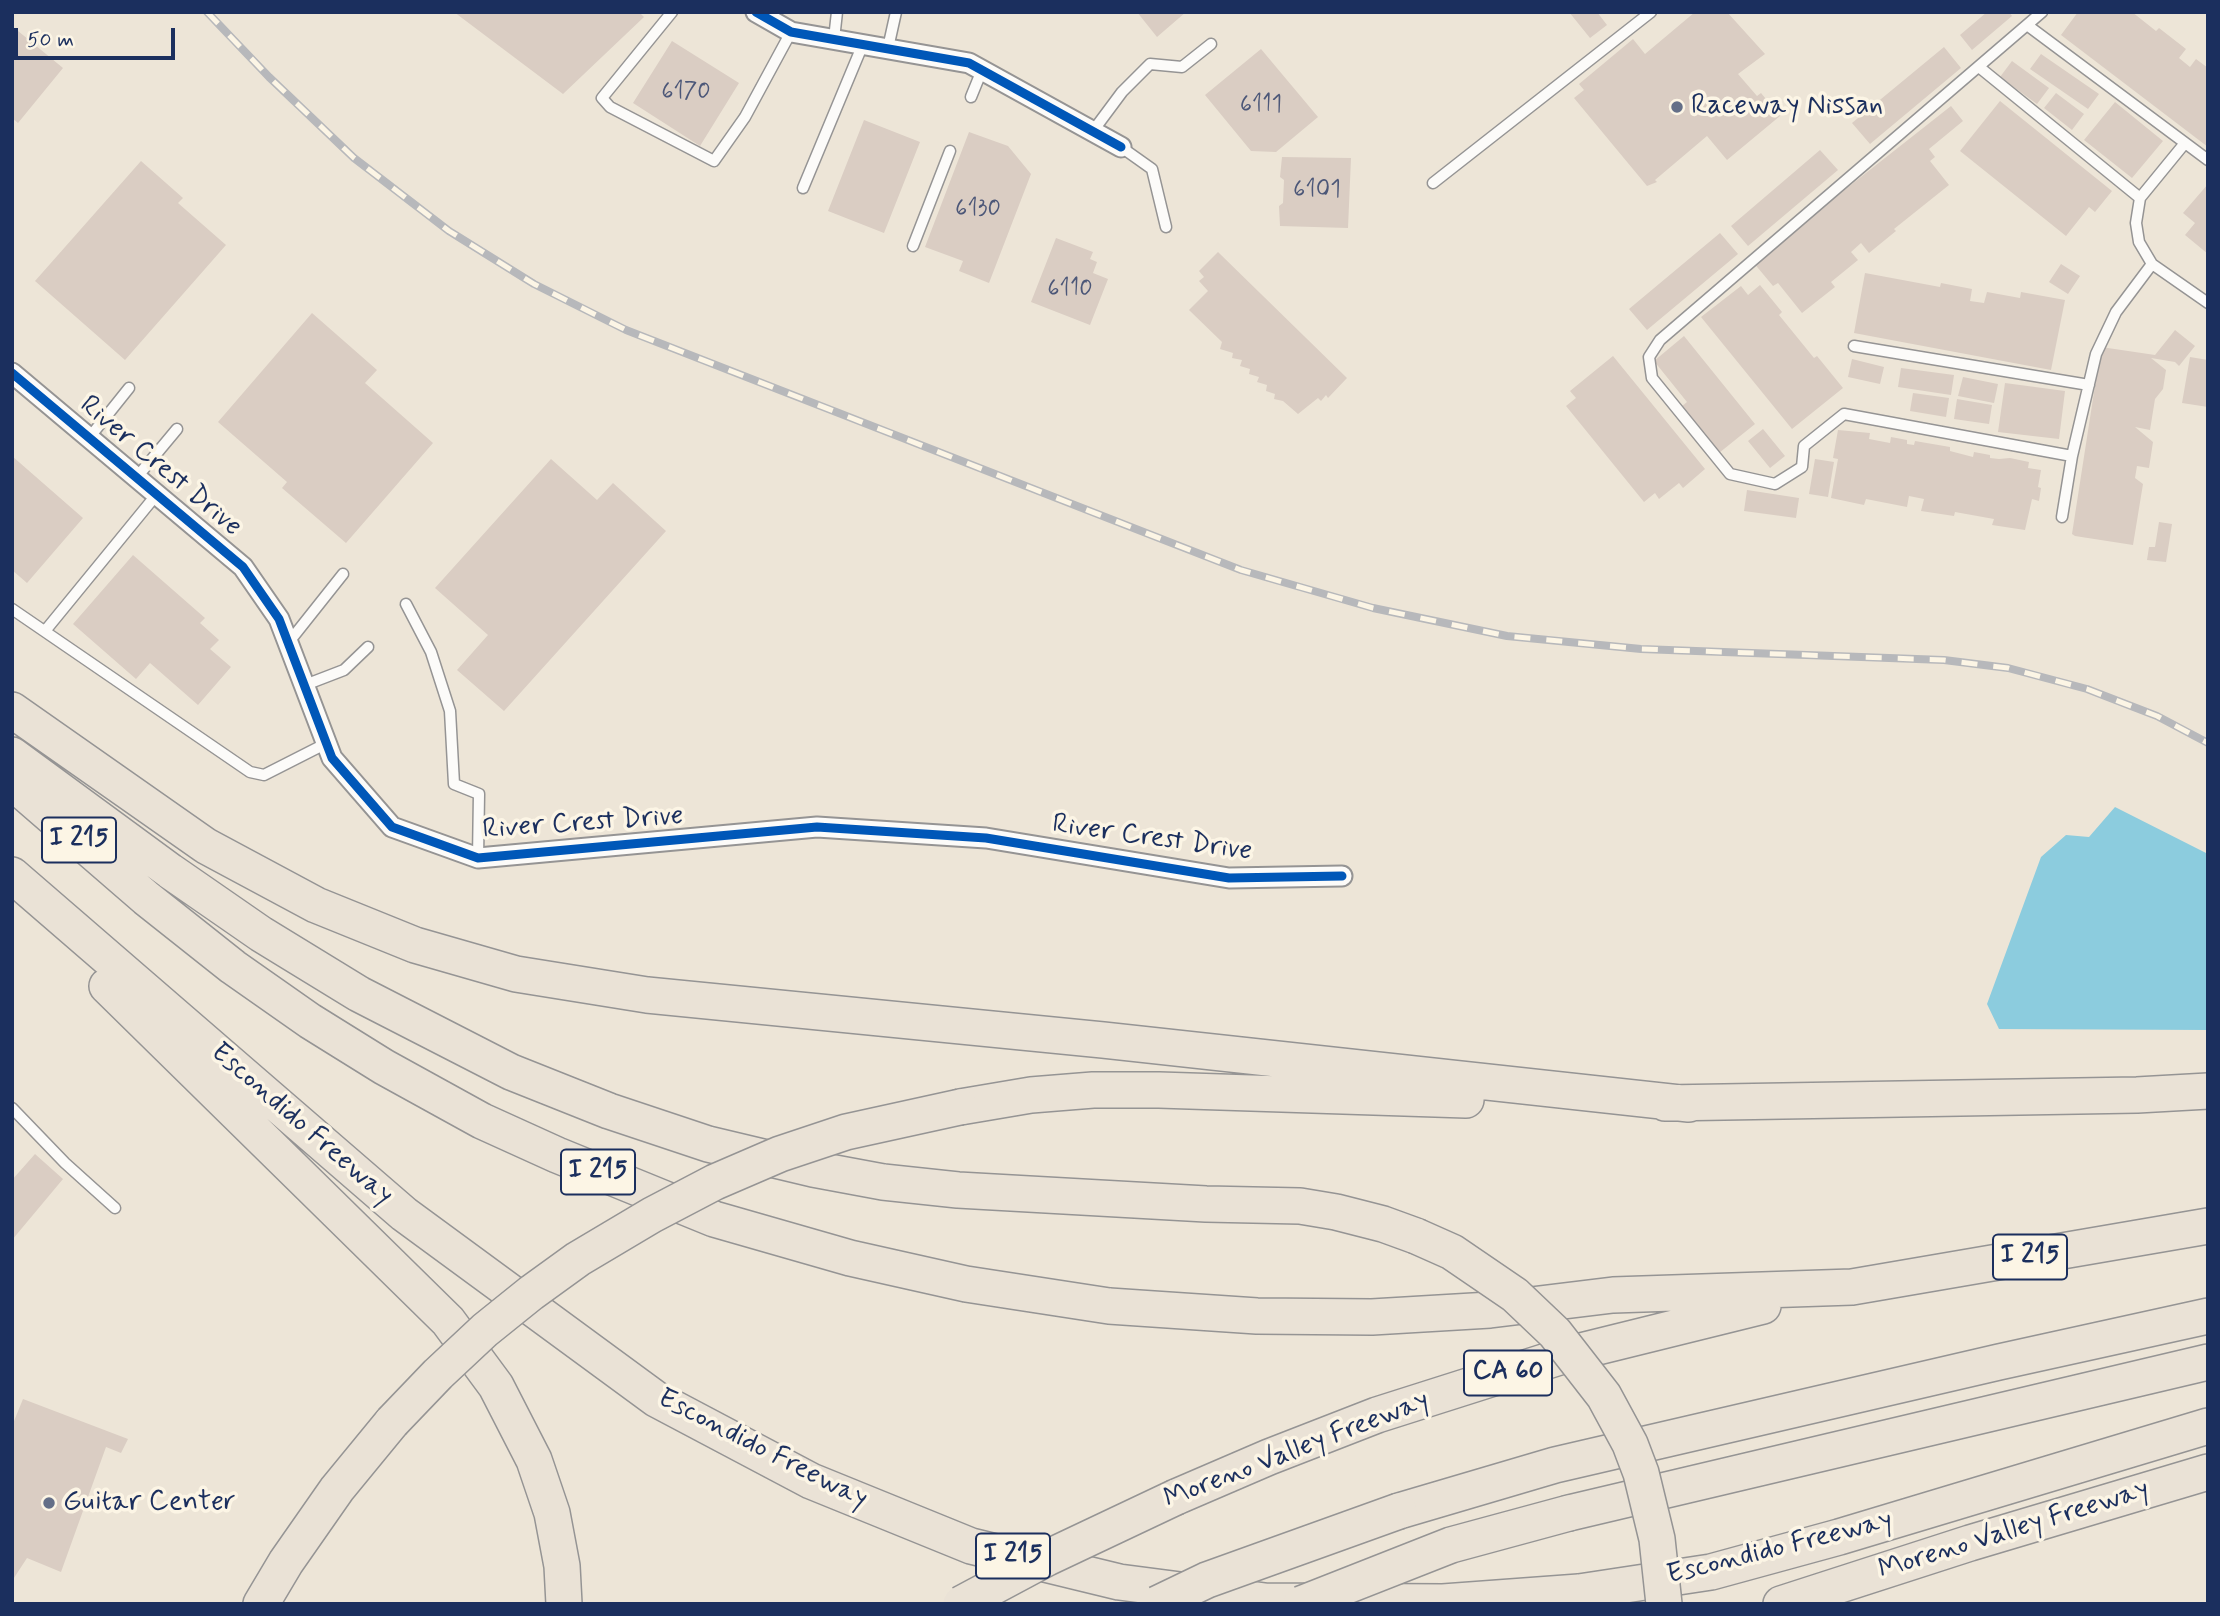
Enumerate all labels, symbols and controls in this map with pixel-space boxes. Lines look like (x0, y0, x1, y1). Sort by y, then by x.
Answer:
scale bar (18, 14, 178, 58)
text: 50 m (27, 26, 74, 54)
house number: 6170 (661, 79, 711, 107)
place label: Raceway Nissan (1691, 90, 1883, 124)
house number: 6111 (1240, 92, 1282, 120)
marker: Raceway Nissan (1669, 99, 1685, 115)
house number: 6101 (1293, 177, 1341, 205)
house number: 6130 (955, 196, 1001, 224)
house number: 6110 (1047, 276, 1093, 304)
street label: River Crest Drive (72, 389, 248, 545)
street label: River Crest Drive (481, 800, 685, 848)
street label: River Crest Drive (1050, 808, 1254, 870)
road number: I 215 (42, 818, 116, 862)
street label: Escondido Freeway (203, 1037, 399, 1213)
road number: I 215 (561, 1149, 635, 1194)
road number: I 215 (1993, 1234, 2067, 1280)
road number: CA 60 (1464, 1350, 1552, 1396)
street label: Escondido Freeway (651, 1383, 873, 1517)
street label: Moreno Valley Freeway (1160, 1385, 1434, 1517)
street label: Moreno Valley Freeway (1875, 1474, 2153, 1588)
place label: Guitar Center (63, 1486, 236, 1520)
marker: Guitar Center (41, 1495, 57, 1511)
street label: Escondido Freeway (1664, 1505, 1896, 1593)
road number: I 215 (976, 1534, 1050, 1578)

